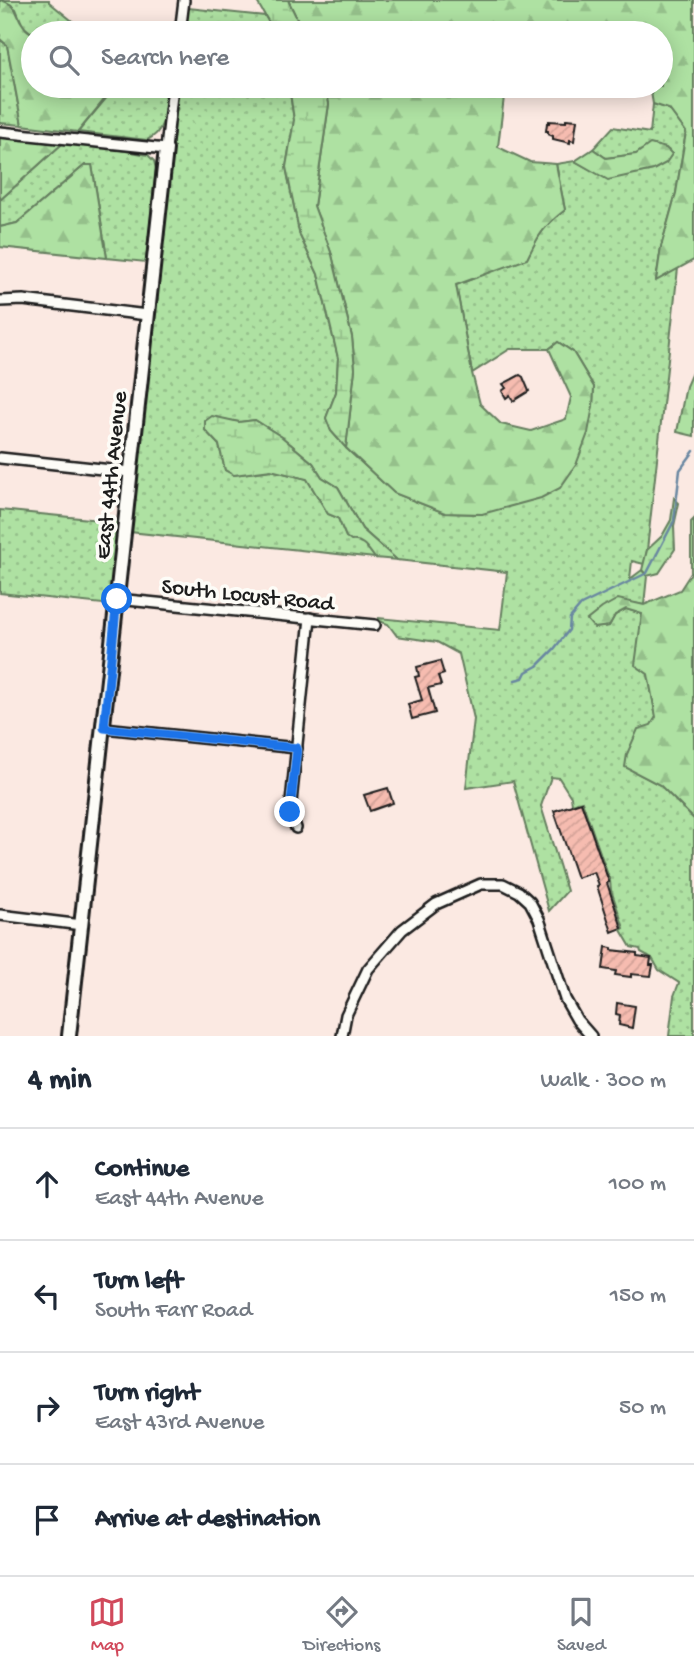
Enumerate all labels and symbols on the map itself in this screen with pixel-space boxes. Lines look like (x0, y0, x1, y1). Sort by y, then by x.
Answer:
street label: East 44th Avenue (90, 389, 135, 561)
street label: South Locust Road (160, 574, 337, 619)
route start (101, 583, 132, 614)
route end (274, 796, 305, 827)

